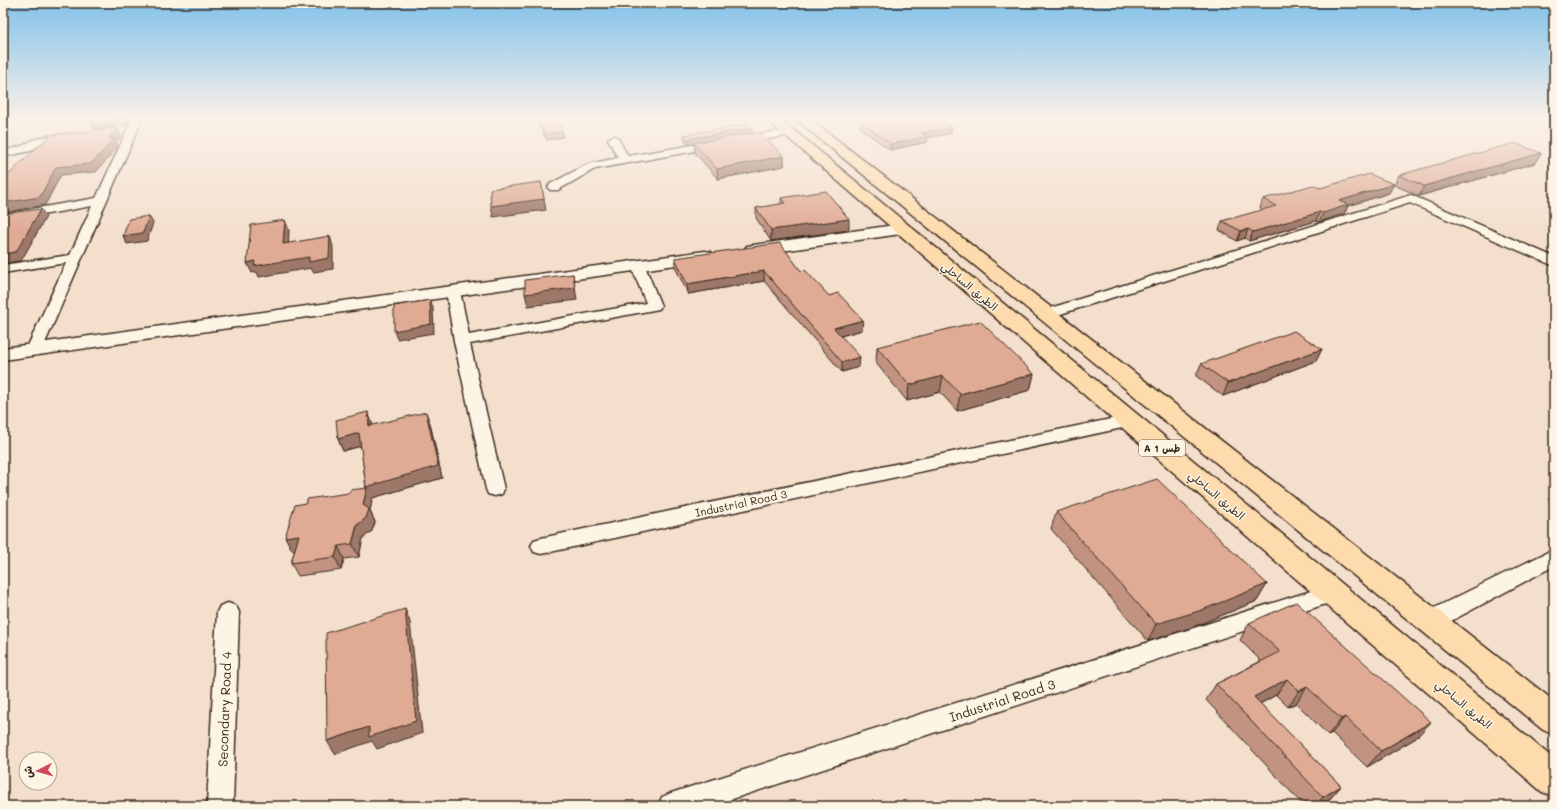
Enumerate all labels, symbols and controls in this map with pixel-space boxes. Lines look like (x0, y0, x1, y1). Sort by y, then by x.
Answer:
street label: الطريق الساحلي (936, 258, 1001, 317)
road number: A 1 طس (1139, 440, 1185, 456)
street label: الطريق الساحلي (1183, 467, 1248, 526)
street label: Industrial Road 3 (694, 486, 789, 520)
street label: Secondary Road 4 (213, 650, 235, 767)
street label: Industrial Road 3 (947, 675, 1058, 725)
street label: الطريق الساحلي (1430, 676, 1495, 735)
north arrow (18, 751, 58, 791)
text: ش (19, 765, 36, 779)

